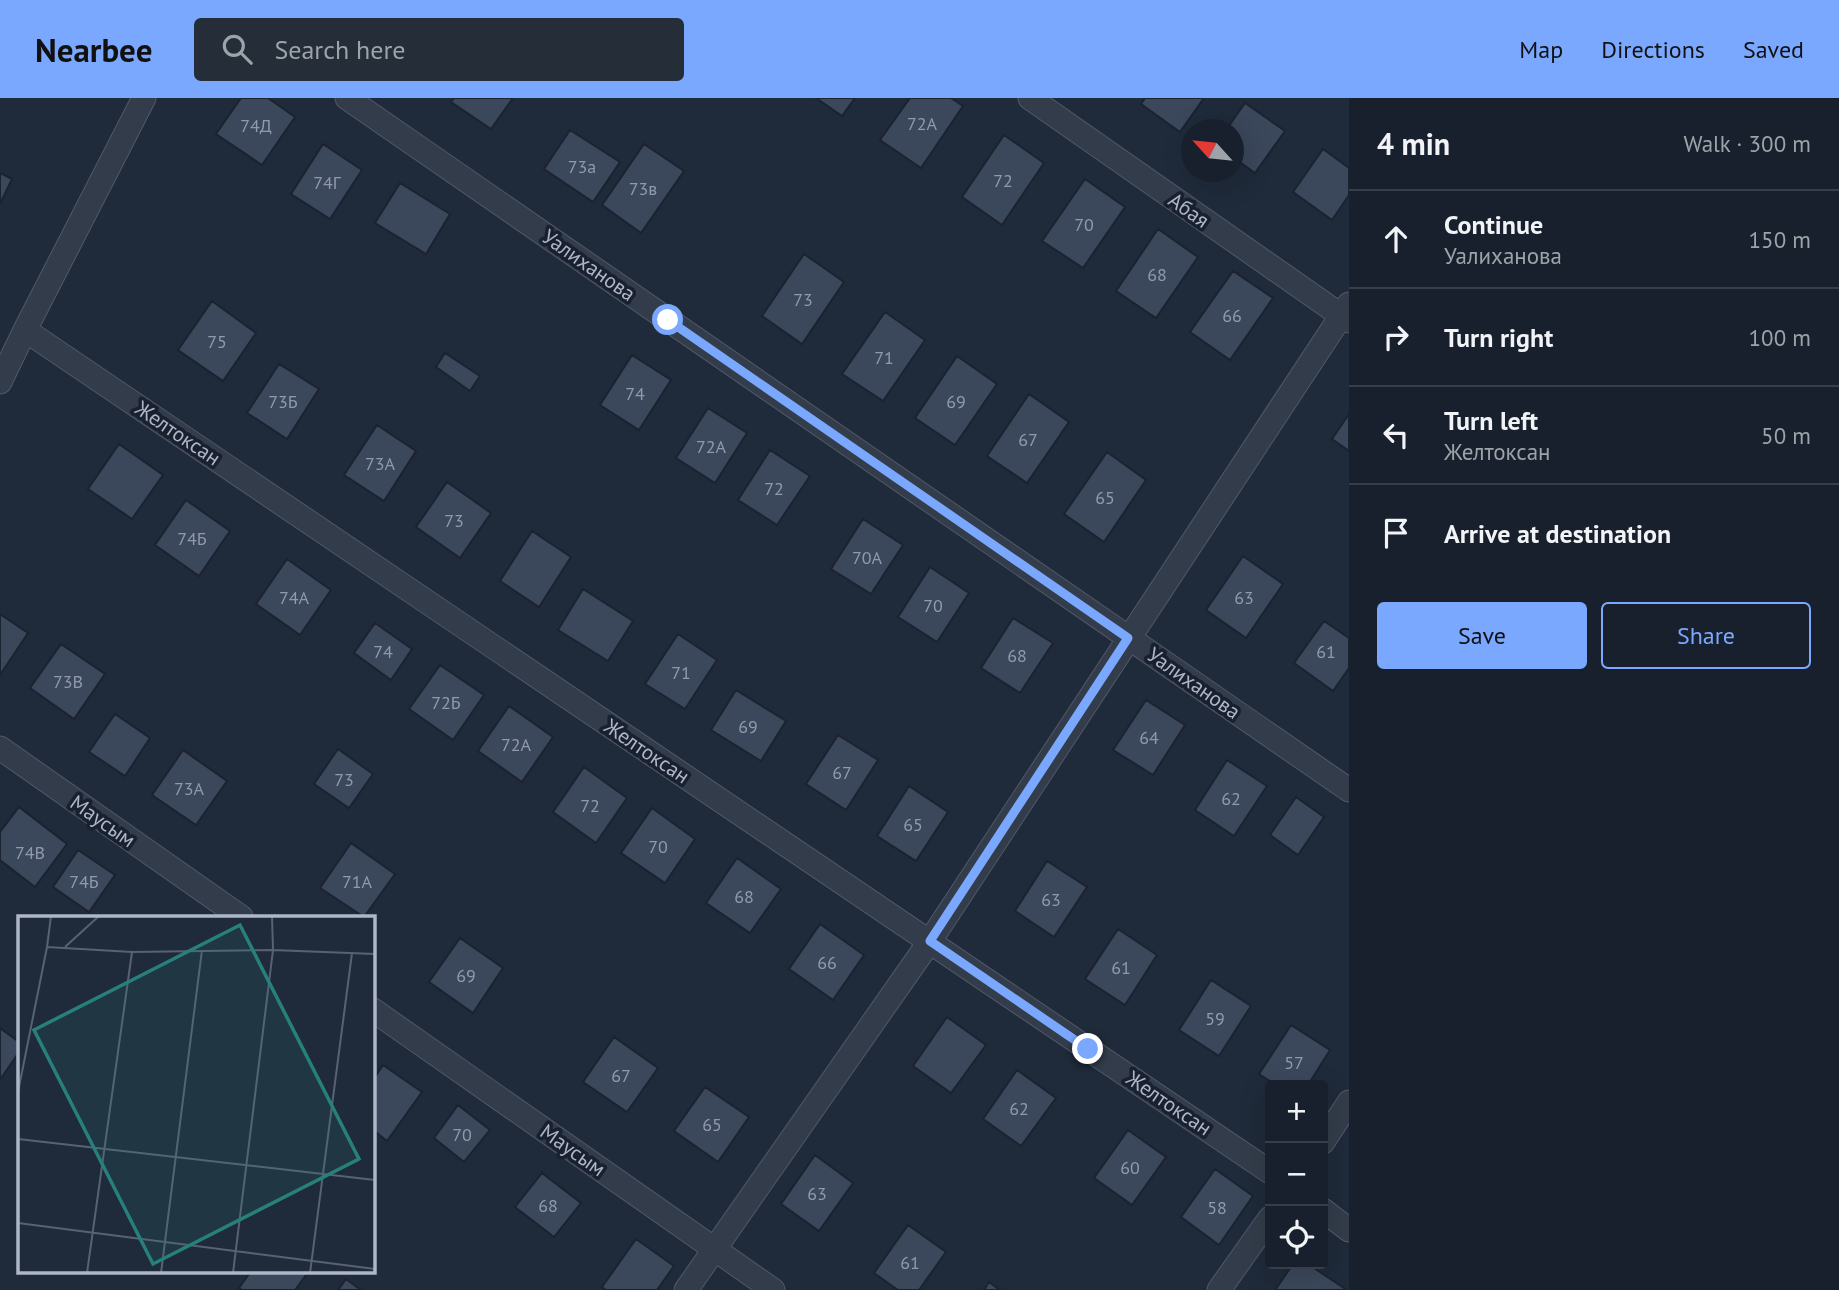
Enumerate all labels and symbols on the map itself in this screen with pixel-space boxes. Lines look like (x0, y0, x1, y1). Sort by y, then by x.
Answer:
house number: 72А (907, 112, 938, 135)
house number: 74Д (240, 114, 272, 137)
north arrow (1181, 119, 1244, 182)
house number: 73а (568, 155, 596, 178)
house number: 72 (993, 169, 1013, 192)
house number: 74Г (313, 171, 342, 194)
house number: 73в (629, 177, 657, 200)
street label: Абая (1163, 186, 1215, 234)
house number: 70 (1074, 213, 1094, 236)
street label: Уалиханова (537, 223, 641, 307)
house number: 68 (1147, 263, 1167, 286)
house number: 73 (793, 288, 813, 311)
route start (652, 304, 683, 335)
house number: 66 (1222, 304, 1242, 327)
house number: 75 (207, 330, 227, 353)
house number: 71 (874, 346, 894, 369)
house number: 74 (625, 382, 645, 405)
house number: 73Б (268, 390, 298, 413)
house number: 69 (946, 390, 966, 413)
street label: Желтоксан (129, 394, 226, 471)
house number: 67 (1018, 428, 1038, 451)
house number: 72А (696, 435, 727, 458)
house number: 73А (365, 452, 396, 475)
house number: 72 (764, 477, 784, 500)
house number: 65 (1095, 486, 1115, 509)
house number: 73 (444, 509, 464, 532)
house number: 74Б (177, 527, 207, 550)
house number: 70А (852, 546, 883, 569)
house number: 74А (279, 586, 310, 609)
house number: 63 (1234, 586, 1254, 609)
house number: 70 (923, 594, 943, 617)
house number: 74 (373, 640, 393, 663)
house number: 61 (1316, 640, 1336, 663)
street label: Уалиханова (1142, 641, 1246, 725)
house number: 68 (1007, 644, 1027, 667)
house number: 71 (671, 661, 691, 684)
house number: 73В (53, 670, 83, 693)
house number: 72Б (431, 691, 461, 714)
street label: Желтоксан (598, 712, 695, 789)
house number: 69 (738, 715, 758, 738)
house number: 64 (1139, 726, 1159, 749)
house number: 72А (501, 733, 532, 756)
house number: 67 (832, 761, 852, 784)
house number: 73 (334, 768, 354, 791)
house number: 73А (174, 777, 205, 800)
house number: 62 (1221, 787, 1241, 810)
street label: Маусым (65, 789, 141, 853)
house number: 72 (580, 794, 600, 817)
house number: 65 (903, 813, 923, 836)
house number: 70 (648, 835, 668, 858)
house number: 74В (15, 841, 45, 864)
house number: 74Б (69, 870, 99, 893)
house number: 71А (342, 870, 373, 893)
house number: 68 (734, 885, 754, 908)
house number: 63 (1041, 888, 1061, 911)
inset map (18, 916, 374, 1272)
house number: 66 (817, 951, 837, 974)
house number: 61 (1111, 956, 1131, 979)
house number: 69 (456, 964, 476, 987)
house number: 59 (1205, 1007, 1225, 1030)
route end (1072, 1033, 1103, 1064)
house number: 57 (1284, 1051, 1304, 1074)
house number: 67 (611, 1064, 631, 1087)
street label: Желтоксан (1120, 1064, 1217, 1141)
house number: 62 (1009, 1097, 1029, 1120)
house number: 65 (702, 1113, 722, 1136)
street label: Маусым (535, 1118, 611, 1182)
house number: 70 (452, 1123, 472, 1146)
house number: 60 (1120, 1156, 1140, 1179)
house number: 63 (807, 1182, 827, 1205)
house number: 68 (538, 1194, 558, 1217)
house number: 58 (1207, 1196, 1227, 1219)
house number: 61 (900, 1251, 920, 1274)

